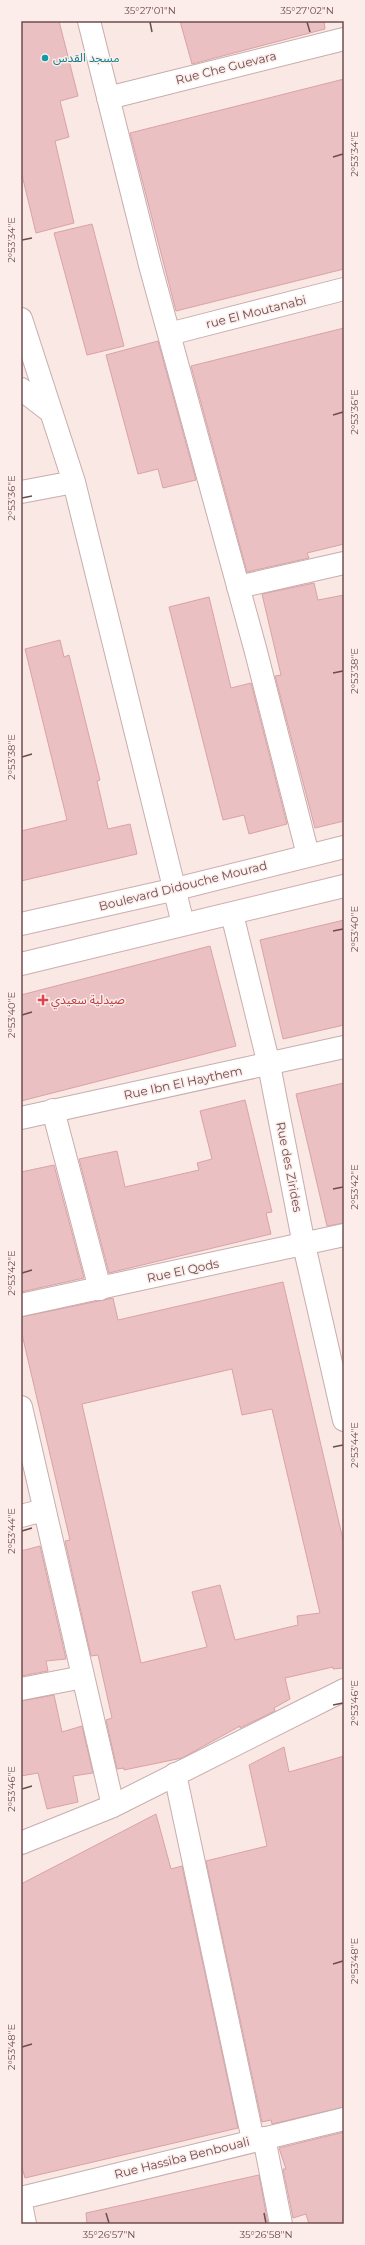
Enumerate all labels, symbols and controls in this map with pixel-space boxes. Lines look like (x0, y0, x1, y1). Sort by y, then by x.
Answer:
text: 35°27'01"N (124, 4, 176, 17)
text: 35°27'02"N (280, 4, 334, 17)
street label: Rue Che Guevara (174, 48, 278, 87)
place label: مسجد القدس (53, 50, 119, 65)
marker: مسجد القدس (40, 53, 50, 63)
text: 2°53'34"E (348, 131, 361, 177)
text: 2°53'34"E (5, 217, 18, 263)
street label: rue El Moutanabi (204, 292, 308, 331)
text: 2°53'36"E (348, 389, 361, 435)
text: 2°53'36"E (5, 475, 18, 521)
text: 2°53'38"E (348, 648, 361, 694)
text: 2°53'38"E (5, 734, 18, 780)
street label: Boulevard Didouche Mourad (97, 857, 269, 914)
text: 2°53'40"E (348, 905, 361, 952)
text: 2°53'40"E (5, 991, 18, 1038)
place label: صيدلية سعيدي (51, 992, 125, 1010)
marker: صيدلية سعيدي (38, 995, 48, 1005)
street label: Rue Ibn El Haythem (122, 1063, 243, 1102)
street label: Rue des Zirides (273, 1120, 306, 1214)
text: 2°53'42"E (348, 1164, 361, 1210)
text: 2°53'42"E (5, 1250, 18, 1296)
street label: Rue El Qods (146, 1256, 220, 1285)
text: 2°53'44"E (348, 1422, 361, 1468)
text: 2°53'44"E (5, 1508, 18, 1554)
text: 2°53'46"E (348, 1680, 361, 1726)
text: 2°53'46"E (5, 1766, 18, 1812)
text: 2°53'48"E (348, 1938, 361, 1984)
text: 2°53'48"E (5, 2024, 18, 2070)
street label: Rue Hassiba Benbouali (113, 2133, 251, 2182)
text: 35°26'57"N (83, 2228, 135, 2241)
text: 35°26'58"N (239, 2228, 293, 2241)

